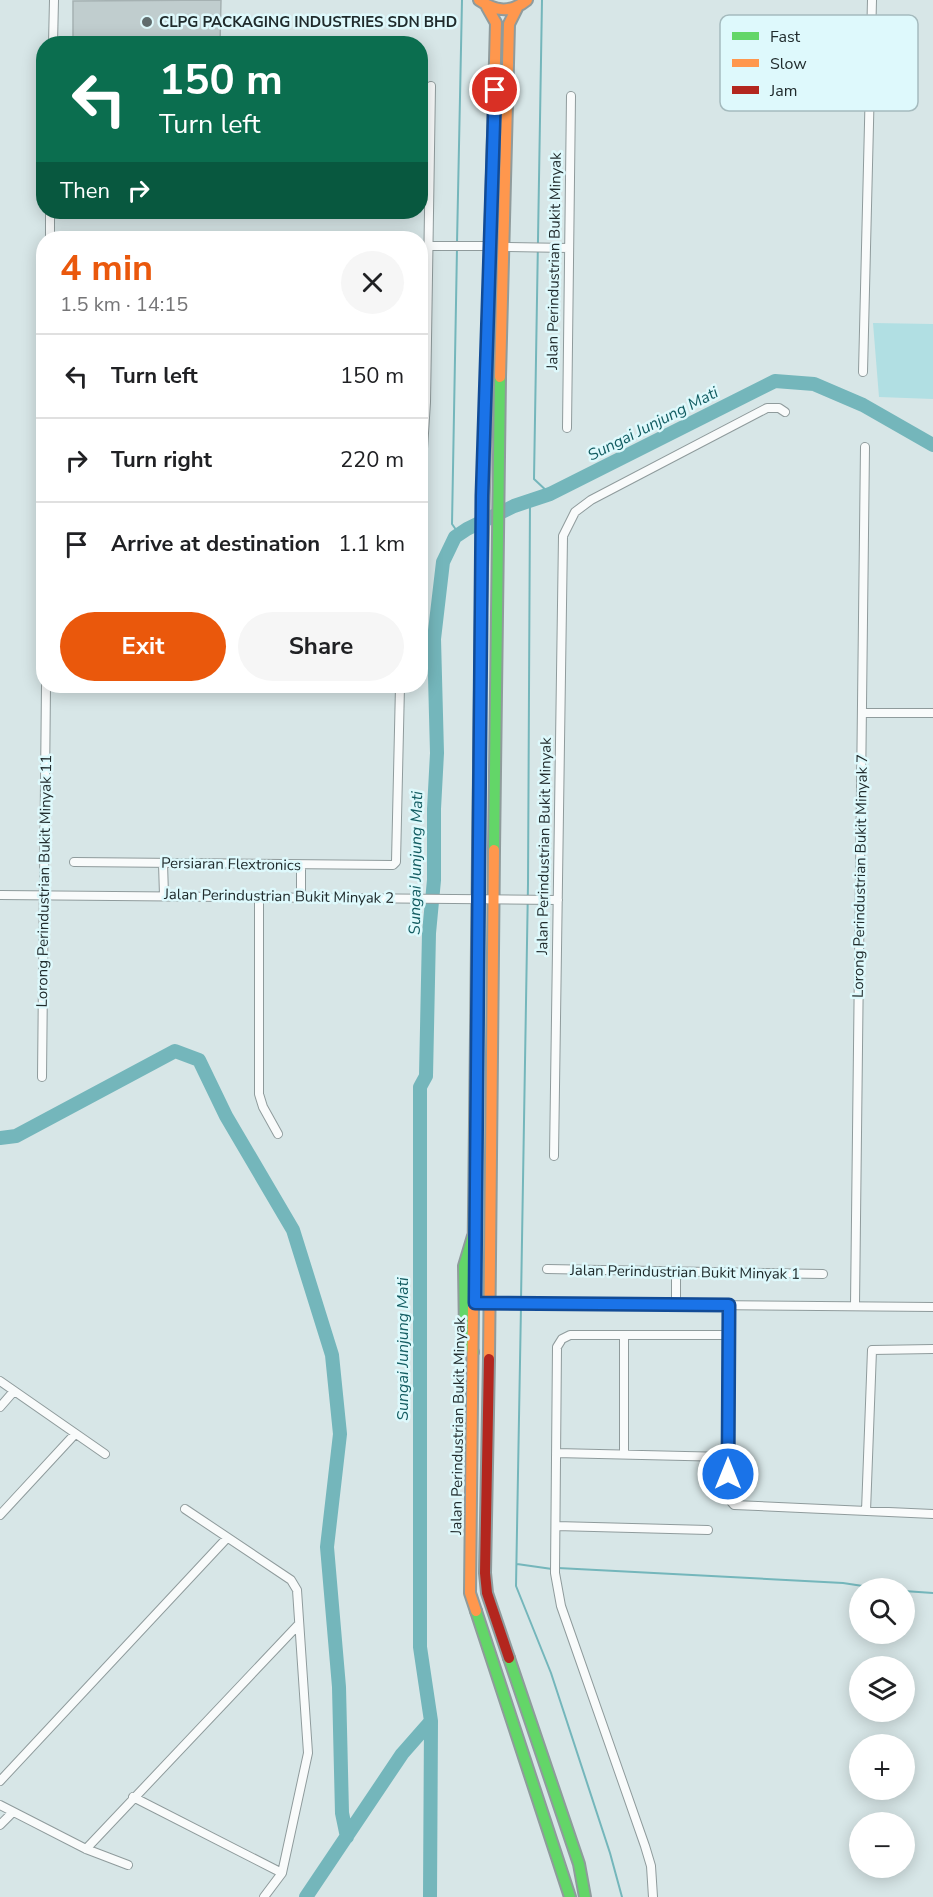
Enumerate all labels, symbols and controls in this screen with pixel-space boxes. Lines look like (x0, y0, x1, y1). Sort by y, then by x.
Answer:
place label: CLPG PACKAGING INDUSTRIES SDN BHD (159, 12, 457, 32)
marker: CLPG PACKAGING INDUSTRIES SDN BHD (140, 15, 154, 29)
legend (720, 15, 918, 111)
text: Fast (770, 26, 801, 48)
text: 150 m (159, 52, 283, 109)
text: Slow (770, 53, 807, 75)
icon: left (60, 60, 138, 138)
pin (469, 64, 520, 115)
icon: arrive (478, 73, 511, 106)
text: Jam (769, 80, 797, 102)
text: Turn left (159, 106, 260, 143)
street label: Jalan Perindustrian Bukit Minyak (542, 152, 566, 371)
icon: right (122, 174, 155, 207)
text: Then (60, 176, 110, 206)
text: 4 min (60, 244, 153, 293)
button: close (341, 251, 404, 314)
text: 1.5 km · 14:15 (60, 291, 188, 318)
icon: left (60, 360, 93, 393)
text: Turn left (111, 361, 198, 391)
text: 150 m (340, 361, 404, 391)
water label: Sungai Junjung Mati (584, 381, 722, 466)
icon: right (60, 444, 93, 477)
text: Turn right (111, 445, 212, 475)
text: 220 m (340, 445, 404, 475)
icon: arrive (60, 528, 93, 561)
text: Arrive at destination (111, 529, 320, 559)
text: 1.1 km (338, 529, 405, 559)
button: Exit (60, 612, 226, 681)
button: Share (238, 612, 404, 681)
street label: Jalan Perindustrian Bukit Minyak (532, 737, 556, 956)
street label: Lorong Perindustrian Bukit Minyak 7 (848, 754, 872, 998)
street label: Lorong Perindustrian Bukit Minyak 11 (32, 755, 56, 1007)
water label: Sungai Junjung Mati (404, 791, 428, 935)
street label: Persiaran Flextronics (161, 853, 301, 875)
street label: Jalan Perindustrian Bukit Minyak 2 (163, 884, 394, 908)
street label: Jalan Perindustrian Bukit Minyak 1 (569, 1260, 800, 1284)
water label: Sungai Junjung Mati (392, 1277, 414, 1421)
street label: Jalan Perindustrian Bukit Minyak (446, 1317, 470, 1536)
position arrow (696, 1442, 760, 1506)
map controls (849, 1578, 915, 1878)
button: search (849, 1578, 915, 1644)
button: layers (849, 1656, 915, 1722)
button: + (849, 1734, 915, 1800)
button: − (849, 1812, 915, 1878)

